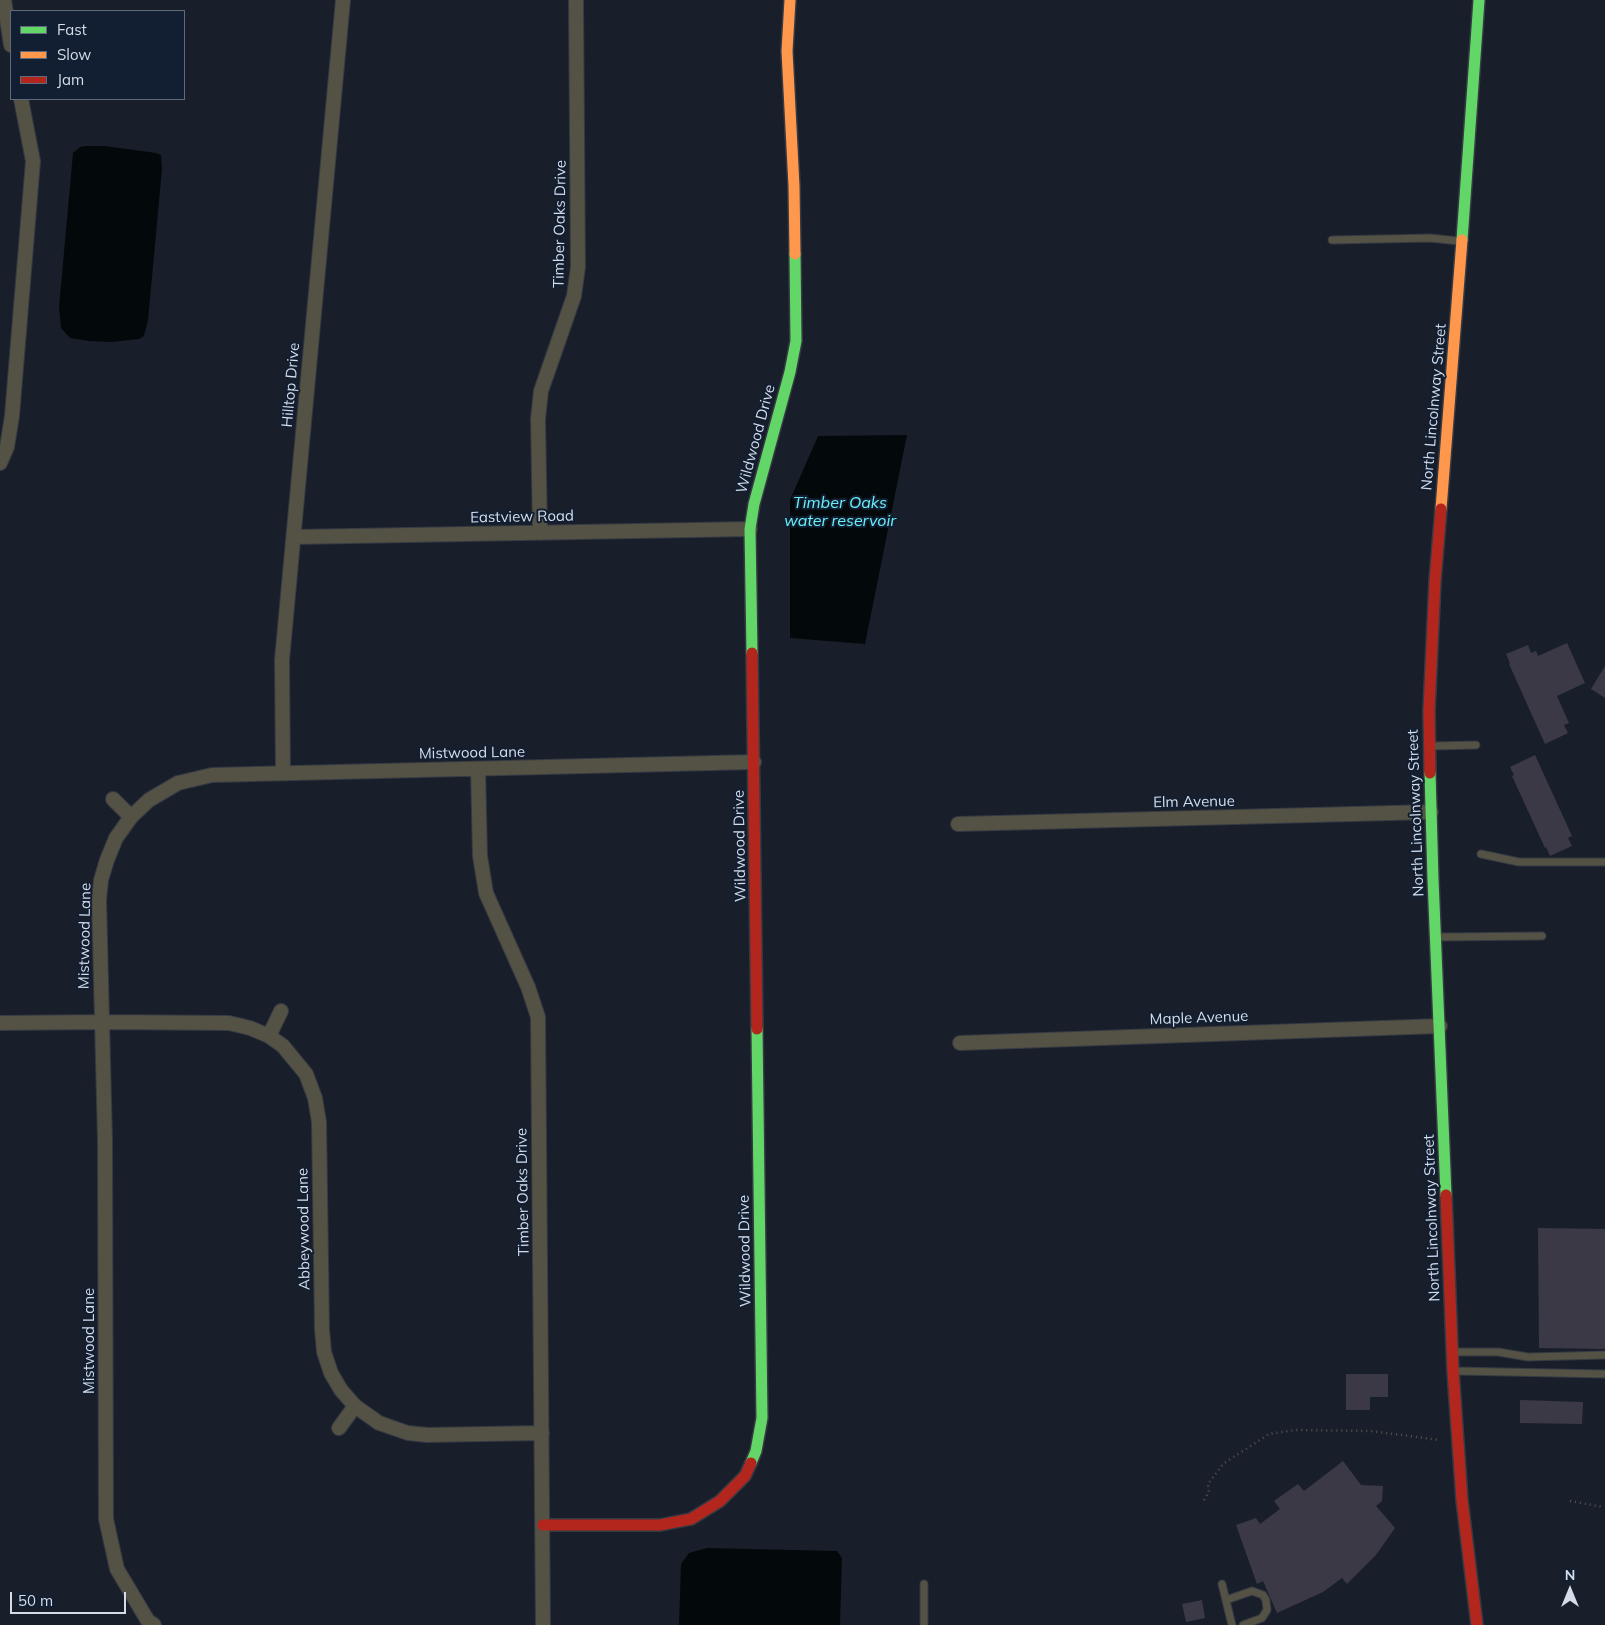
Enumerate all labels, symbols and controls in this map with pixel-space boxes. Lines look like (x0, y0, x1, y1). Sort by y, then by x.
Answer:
legend (10, 10, 185, 100)
text: Fast (57, 20, 87, 39)
text: Slow (57, 45, 91, 64)
text: Jam (57, 70, 84, 89)
street label: Timber Oaks Drive (550, 160, 570, 288)
street label: North Lincolnway Street (1418, 323, 1450, 491)
street label: Hilltop Drive (278, 342, 304, 428)
street label: Wildwood Drive (733, 383, 779, 495)
water label: Timber Oaks water reservoir (784, 493, 896, 531)
street label: Eastview Road (470, 507, 574, 527)
street label: North Lincolnway Street (1404, 729, 1428, 897)
street label: Mistwood Lane (419, 743, 525, 763)
street label: Wildwood Drive (730, 790, 750, 902)
street label: Elm Avenue (1153, 792, 1235, 812)
street label: Mistwood Lane (75, 883, 95, 989)
street label: Maple Avenue (1149, 1007, 1249, 1029)
street label: Timber Oaks Drive (513, 1128, 533, 1256)
street label: North Lincolnway Street (1420, 1134, 1444, 1302)
street label: Abbeywood Lane (294, 1168, 314, 1290)
street label: Wildwood Drive (735, 1195, 755, 1307)
street label: Mistwood Lane (80, 1288, 98, 1394)
north arrow (1545, 1565, 1595, 1615)
text: N (1565, 1566, 1575, 1584)
scale bar (12, 1582, 129, 1614)
text: 50 m (18, 1591, 53, 1610)

